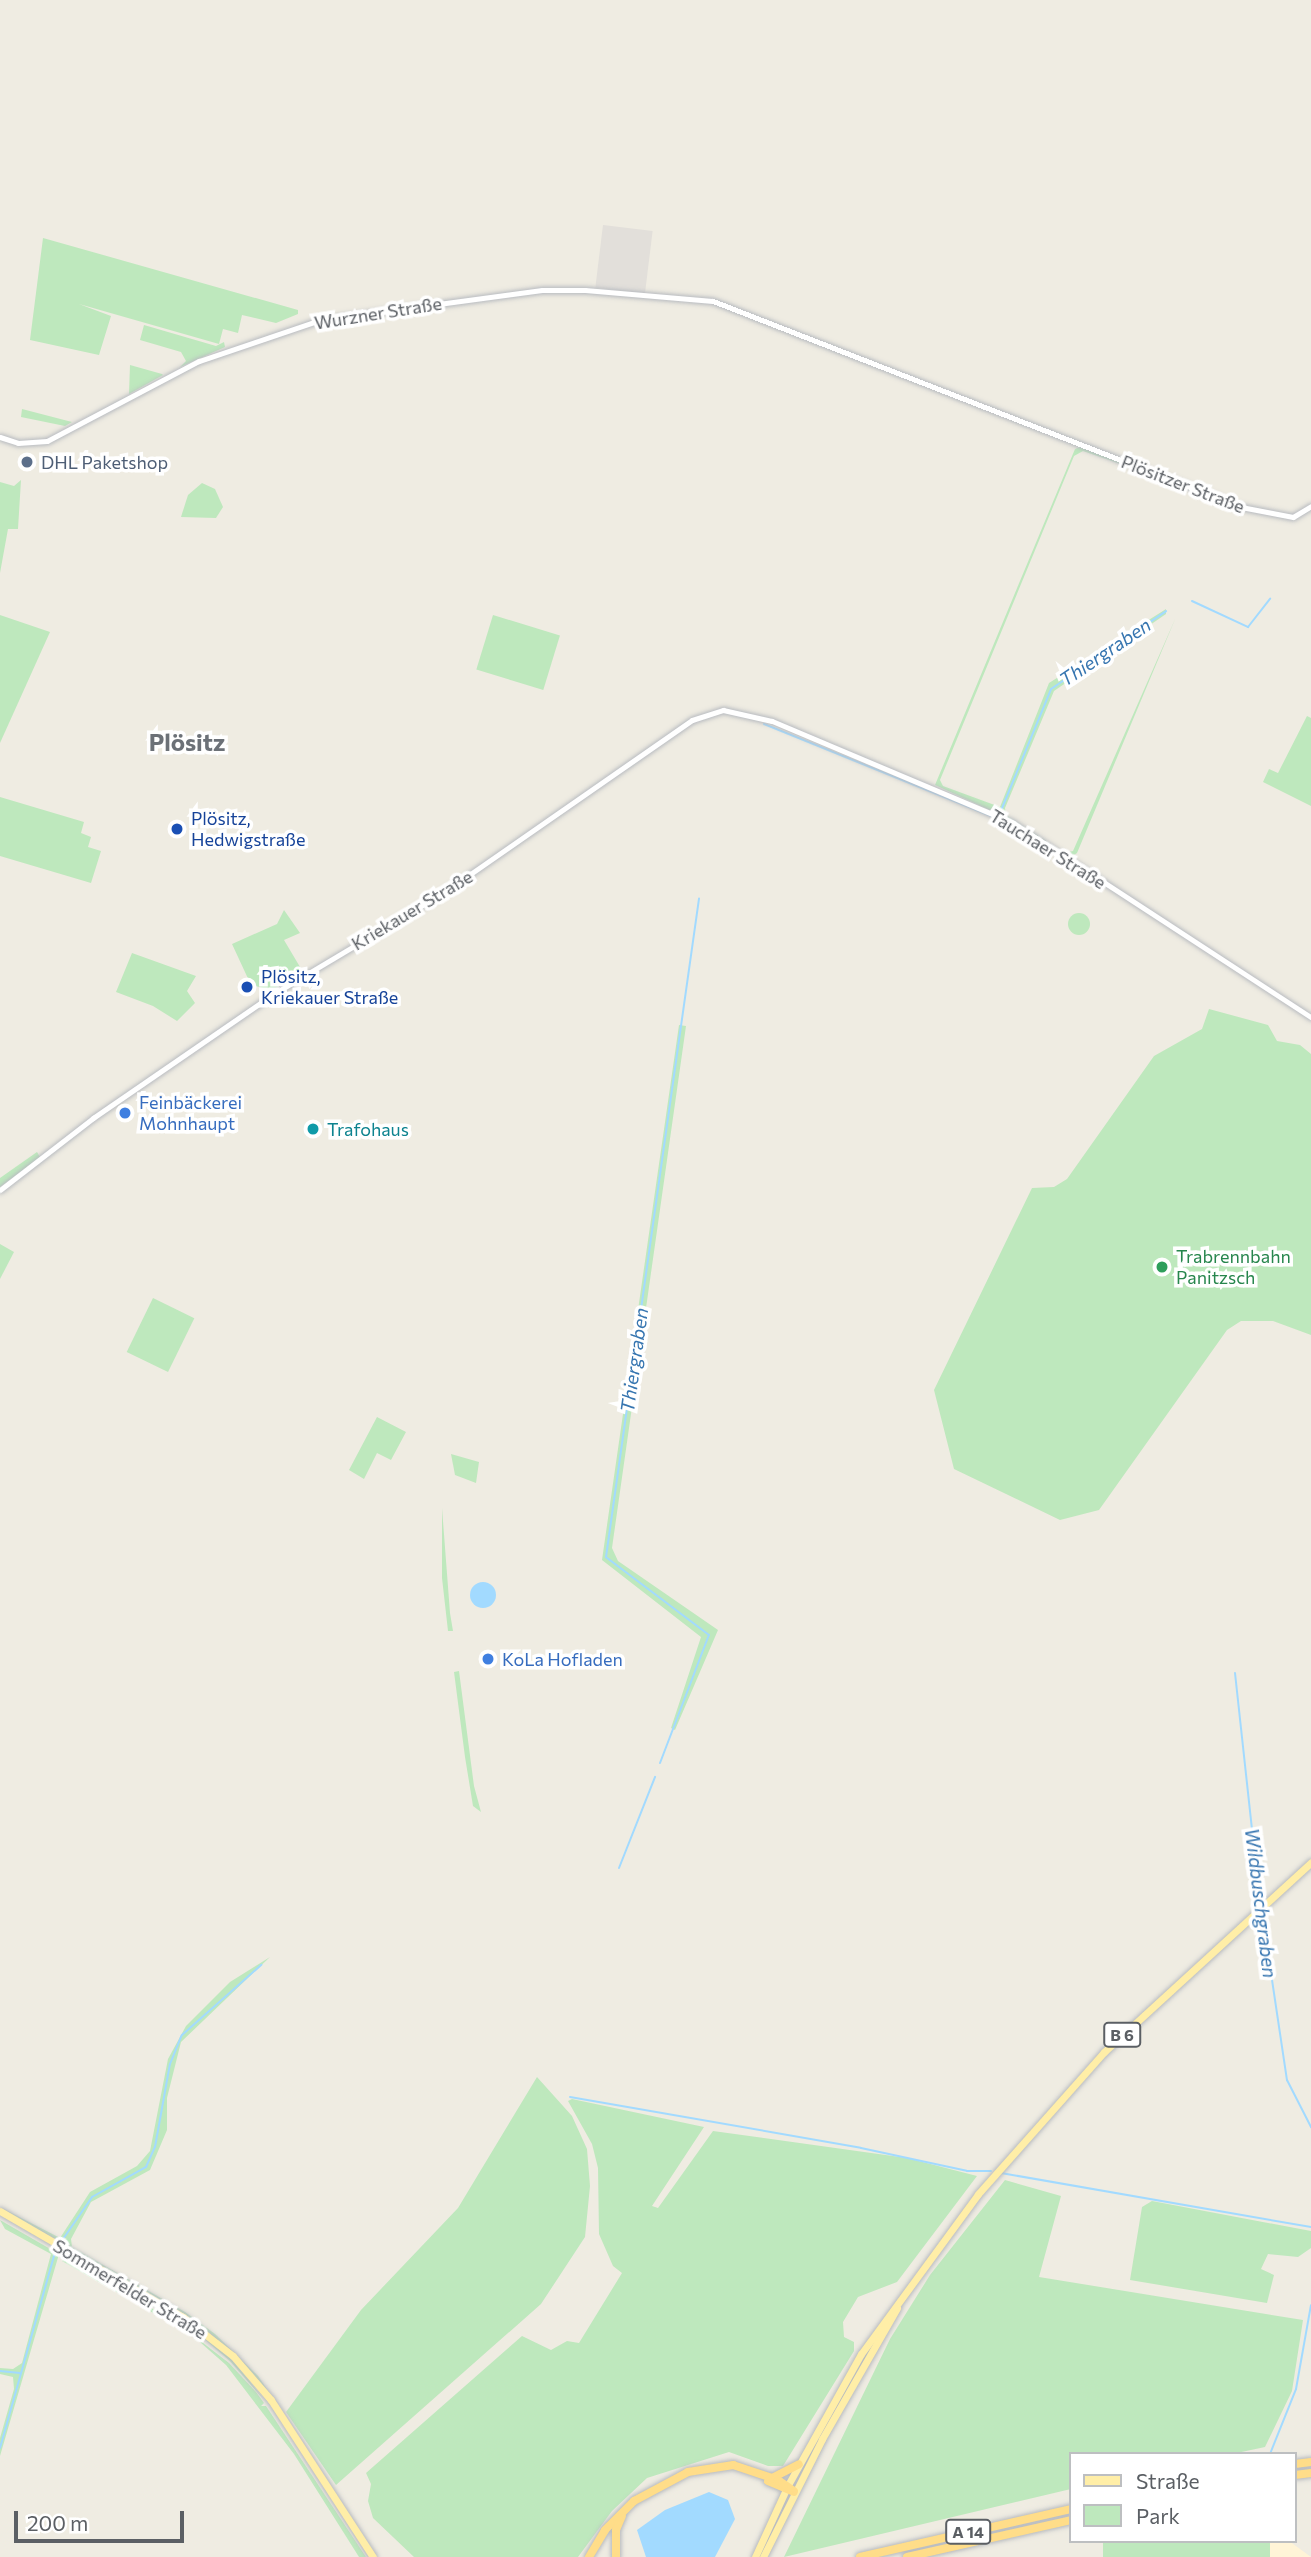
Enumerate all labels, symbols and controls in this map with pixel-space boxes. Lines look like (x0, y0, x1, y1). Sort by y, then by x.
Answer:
street label: Wurzner Straße (313, 292, 443, 334)
place label: DHL Paketshop (41, 451, 168, 473)
street label: Plösitzer Straße (1118, 451, 1248, 517)
marker: DHL Paketshop (19, 454, 35, 470)
water label: Thiergraben (1055, 613, 1155, 691)
district label: Plösitz (149, 728, 225, 756)
street label: Tauchaer Straße (986, 805, 1110, 893)
place label: Plösitz, Hedwigstraße (191, 808, 306, 850)
marker: Plösitz, Hedwigstraße (169, 821, 185, 837)
street label: Kriekauer Straße (348, 865, 476, 955)
place label: Plösitz, Kriekauer Straße (261, 966, 398, 1009)
marker: Plösitz, Kriekauer Straße (239, 979, 255, 995)
place label: Feinbäckerei Mohnhaupt (139, 1092, 242, 1134)
marker: Feinbäckerei Mohnhaupt (117, 1105, 133, 1121)
place label: Trafohaus (327, 1118, 409, 1140)
marker: Trafohaus (305, 1121, 321, 1137)
place label: Trabrennbahn Panitzsch (1176, 1246, 1291, 1288)
marker: Trabrennbahn Panitzsch (1154, 1259, 1170, 1275)
water label: Thiergraben (615, 1306, 653, 1414)
place label: KoLa Hofladen (502, 1648, 623, 1670)
marker: KoLa Hofladen (480, 1651, 496, 1667)
water label: Wildbuschgraben (1241, 1827, 1281, 1979)
road number: B 6 (1103, 2022, 1141, 2048)
street label: Sommerfelder Straße (49, 2235, 211, 2343)
legend (1070, 2452, 1297, 2543)
text: Straße (1136, 2468, 1200, 2493)
scale bar (18, 2498, 187, 2542)
text: Park (1136, 2503, 1180, 2528)
text: 200 m (27, 2510, 88, 2535)
road number: A 14 (944, 2520, 992, 2544)

